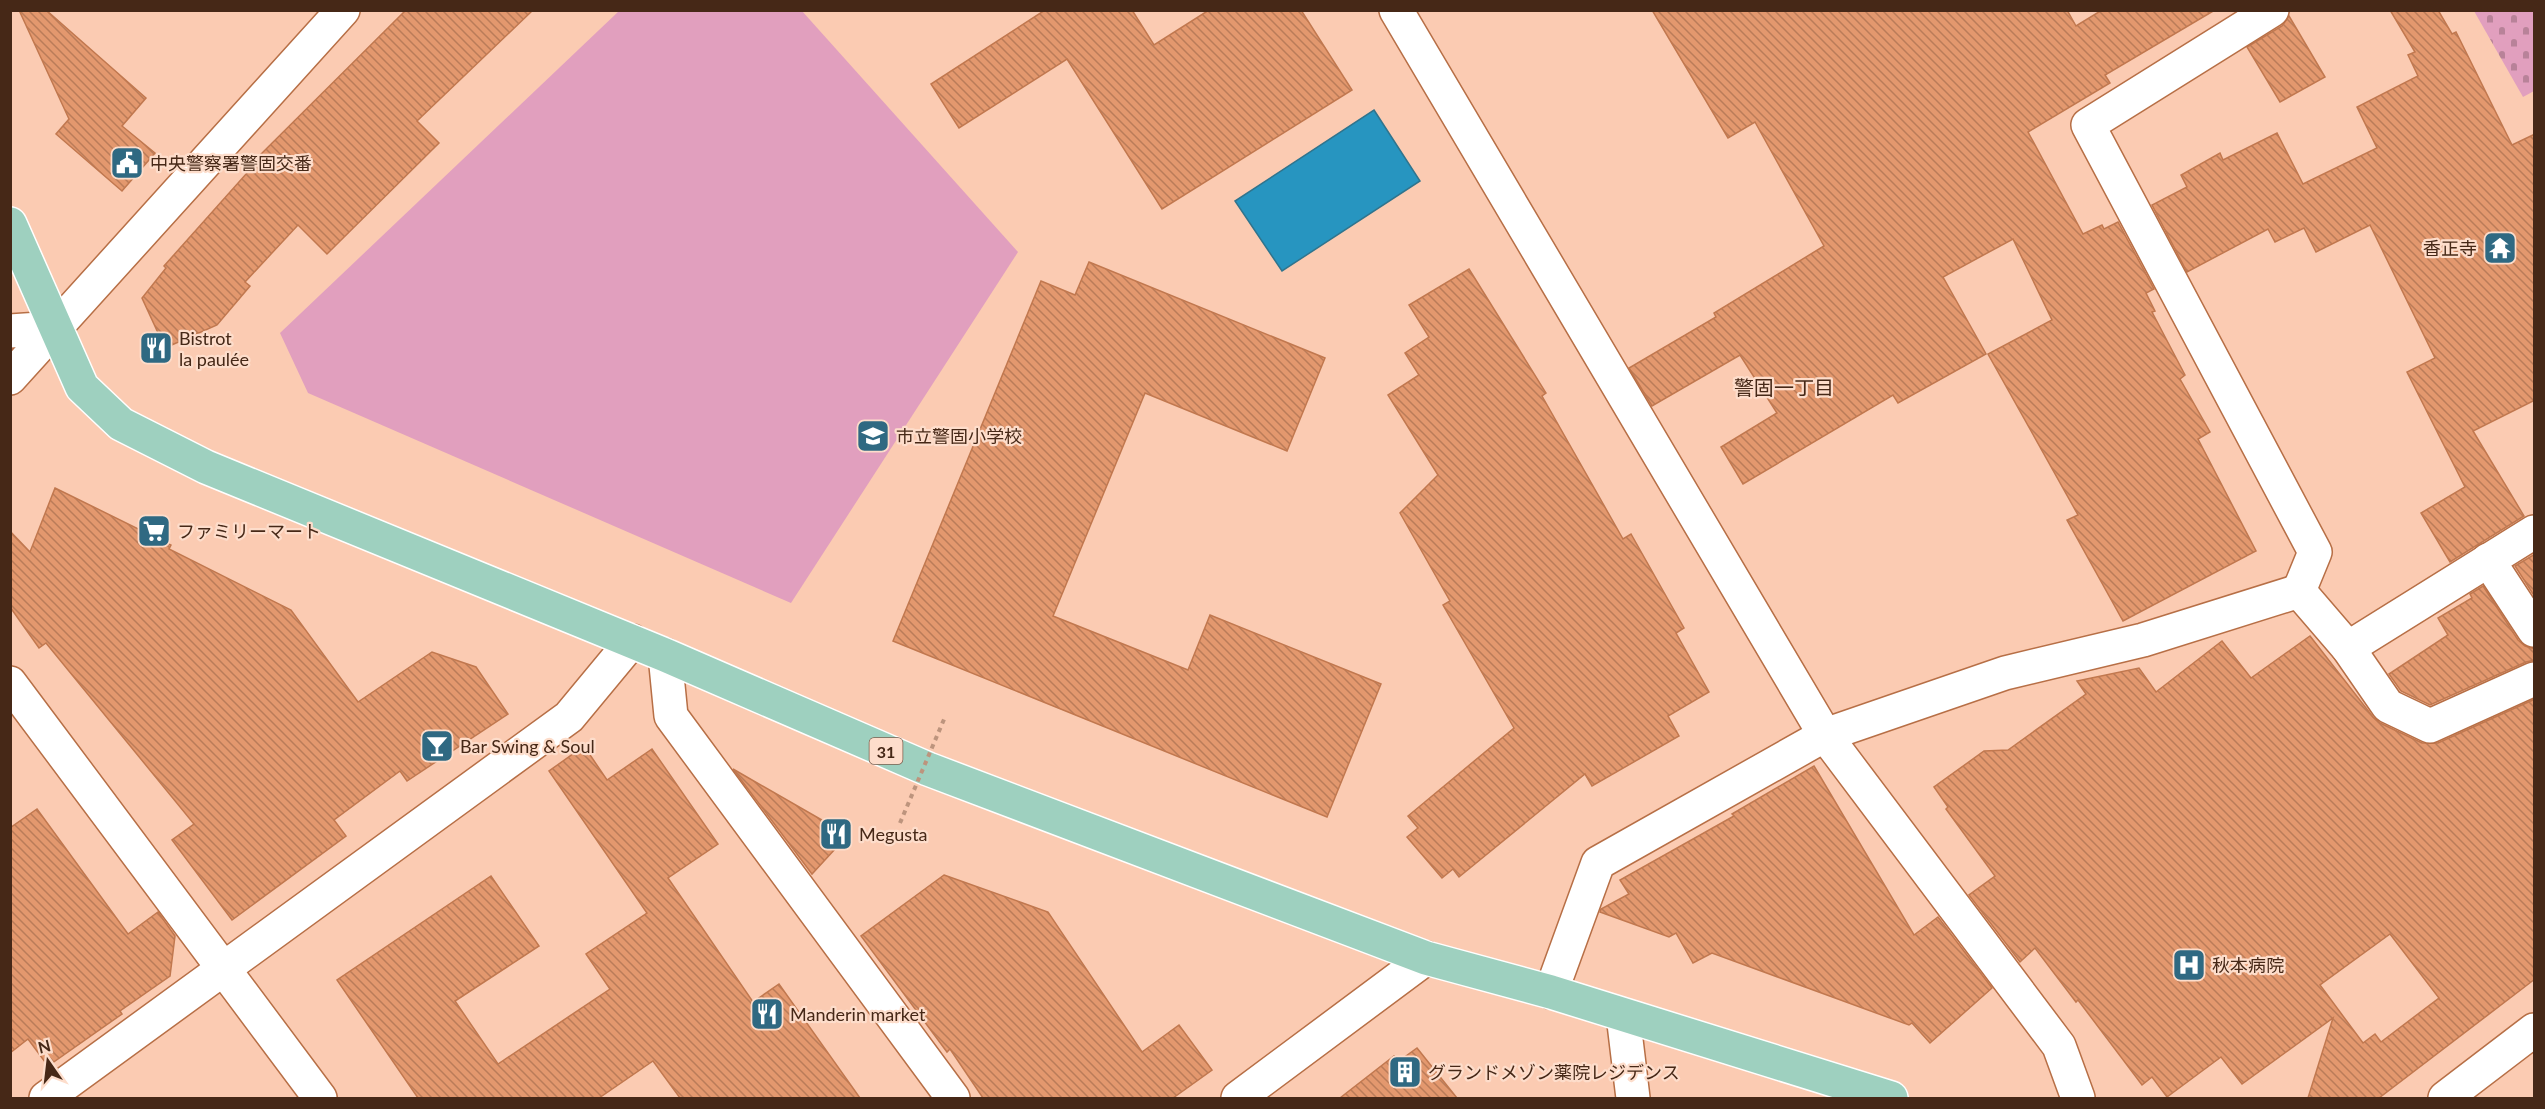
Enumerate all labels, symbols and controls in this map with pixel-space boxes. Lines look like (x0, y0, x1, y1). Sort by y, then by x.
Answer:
public building icon: 中央警察署警固交番 (109, 145, 145, 181)
place label: 中央警察署警固交番 (150, 152, 312, 174)
temple icon: 香正寺 (2482, 230, 2518, 266)
place label: 香正寺 (2423, 237, 2477, 259)
place label: Bistrot la paulée (179, 327, 249, 370)
restaurant icon: Bistrot la paulée (138, 330, 174, 366)
district label: 警固一丁目 (1734, 375, 1834, 399)
school or university icon: 市立警固小学校 (855, 418, 891, 454)
place label: 市立警固小学校 (896, 425, 1022, 447)
supermarket icon: ファミリーマート (136, 513, 172, 549)
place label: ファミリーマート (177, 520, 321, 542)
bar icon: Bar Swing & Soul (419, 728, 455, 764)
place label: Bar Swing & Soul (460, 735, 595, 757)
road number: 31 (870, 738, 902, 764)
restaurant icon: Megusta (818, 816, 854, 852)
place label: Megusta (859, 823, 928, 845)
hospital icon: 秋本病院 (2171, 947, 2207, 983)
place label: 秋本病院 (2212, 954, 2284, 976)
restaurant icon: Manderin market (749, 996, 785, 1032)
place label: Manderin market (790, 1003, 926, 1025)
north arrow (18, 1031, 78, 1091)
text: N (36, 1035, 53, 1057)
building icon: グランドメゾン薬院レジデンス (1387, 1054, 1423, 1090)
place label: グランドメゾン薬院レジデンス (1428, 1061, 1680, 1083)

